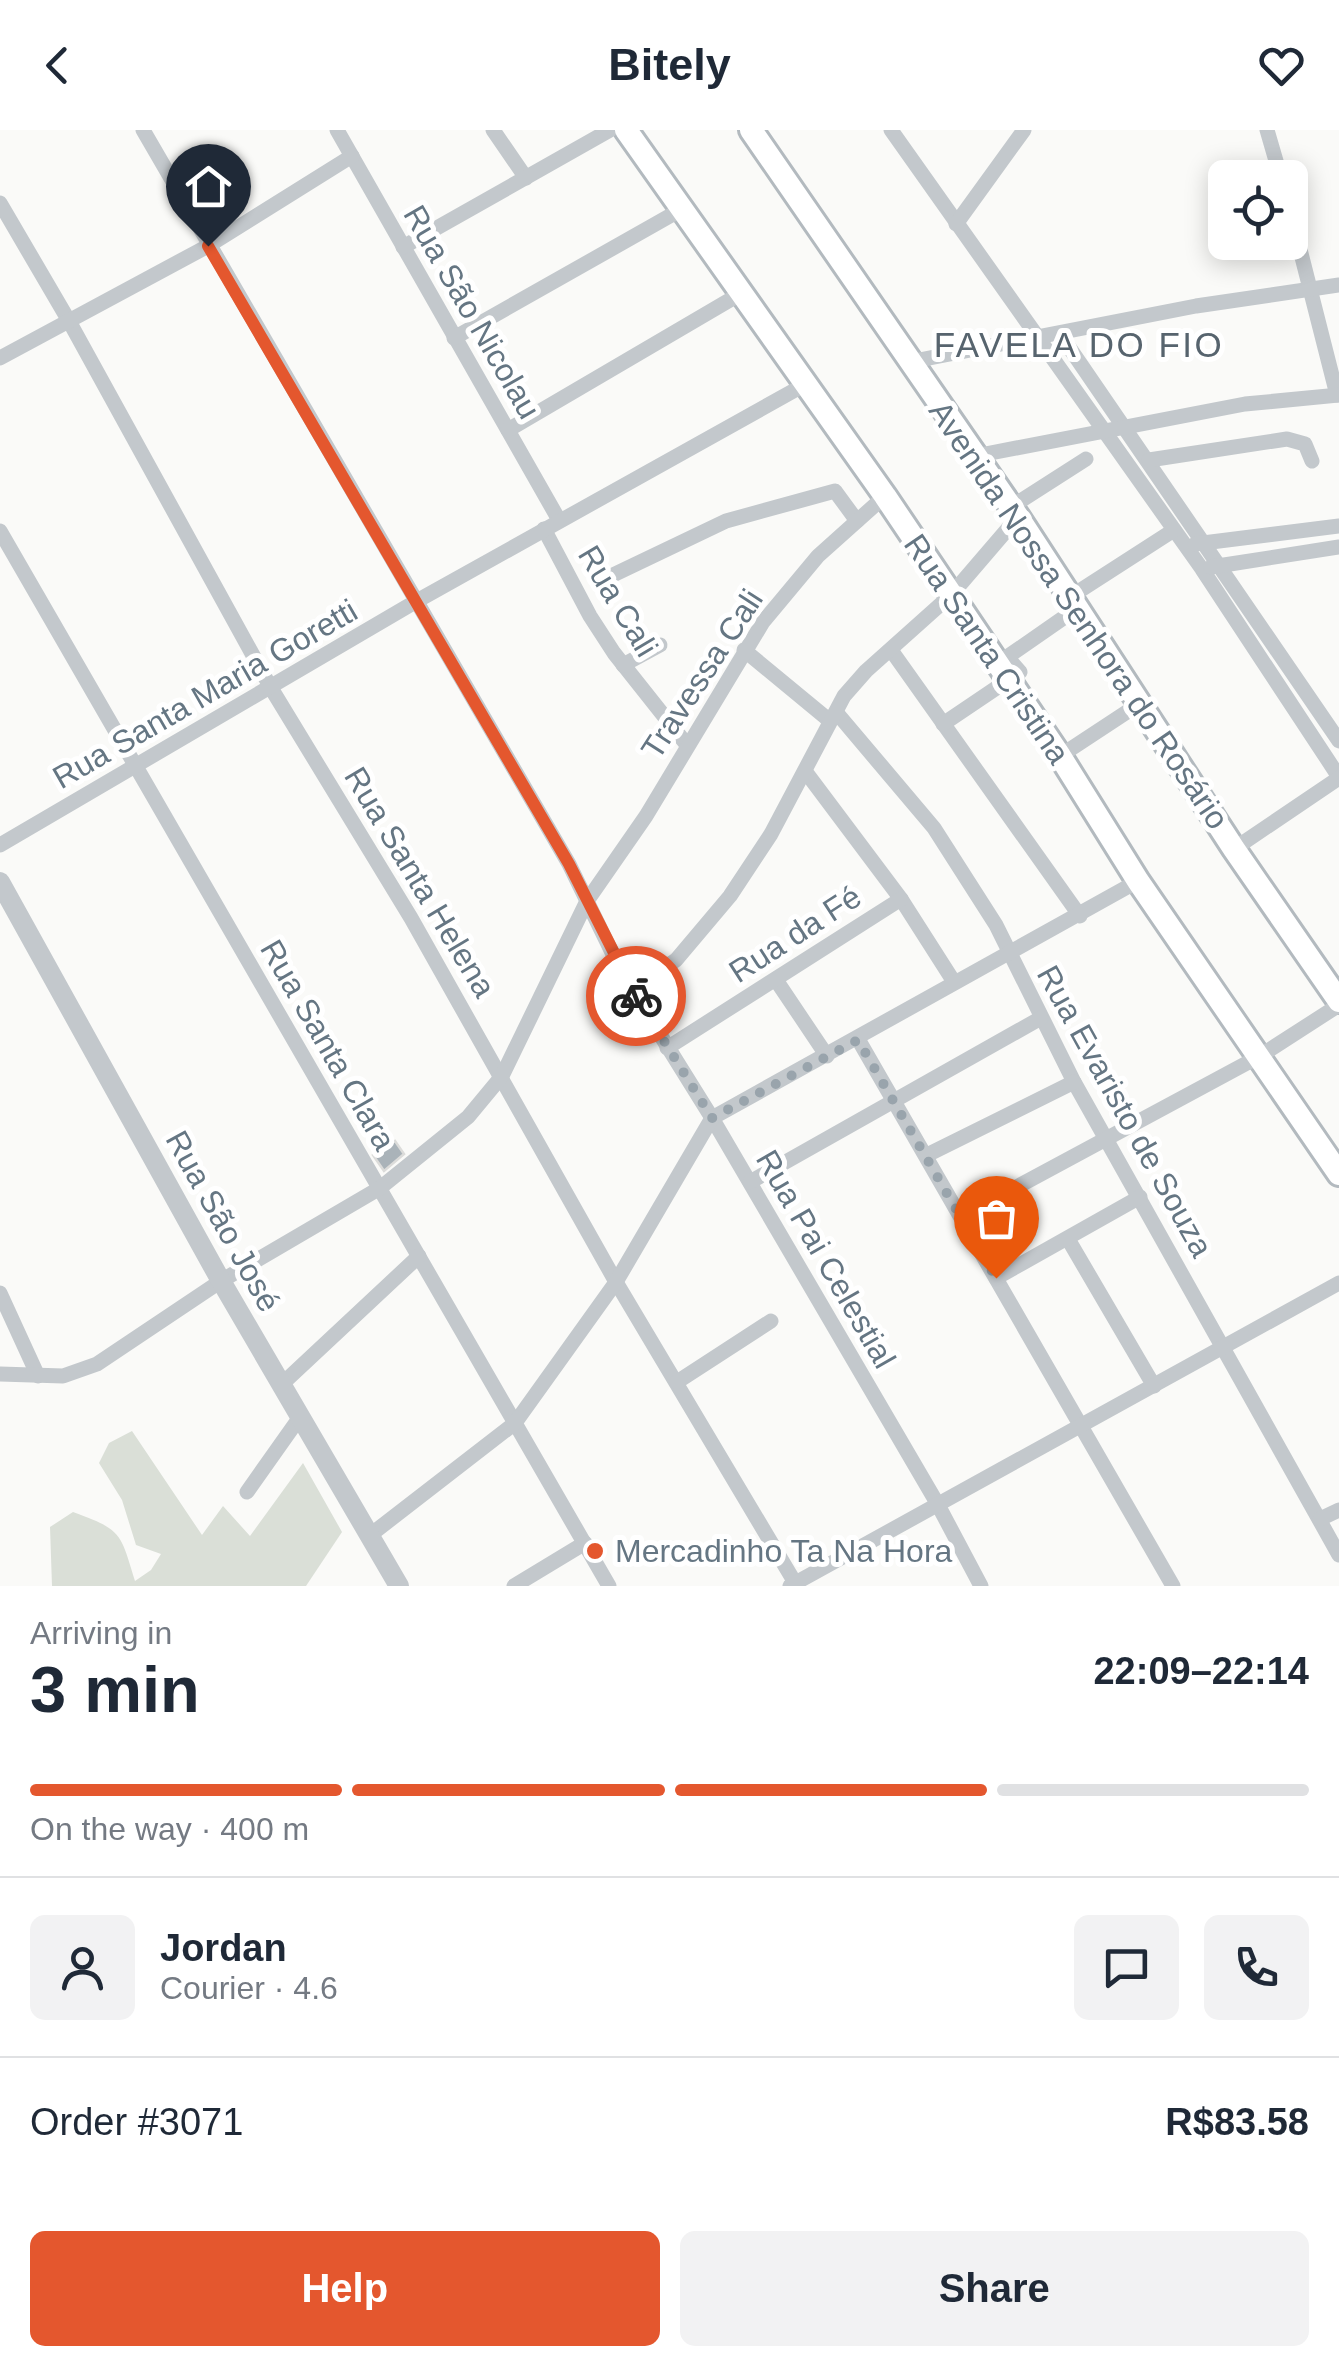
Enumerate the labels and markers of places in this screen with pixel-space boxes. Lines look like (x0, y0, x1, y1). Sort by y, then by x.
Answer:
pin (166, 144, 251, 247)
pin (954, 1176, 1039, 1279)
place label: Mercadinho Ta Na Hora (615, 1533, 953, 1569)
marker: Mercadinho Ta Na Hora (584, 1540, 606, 1562)

